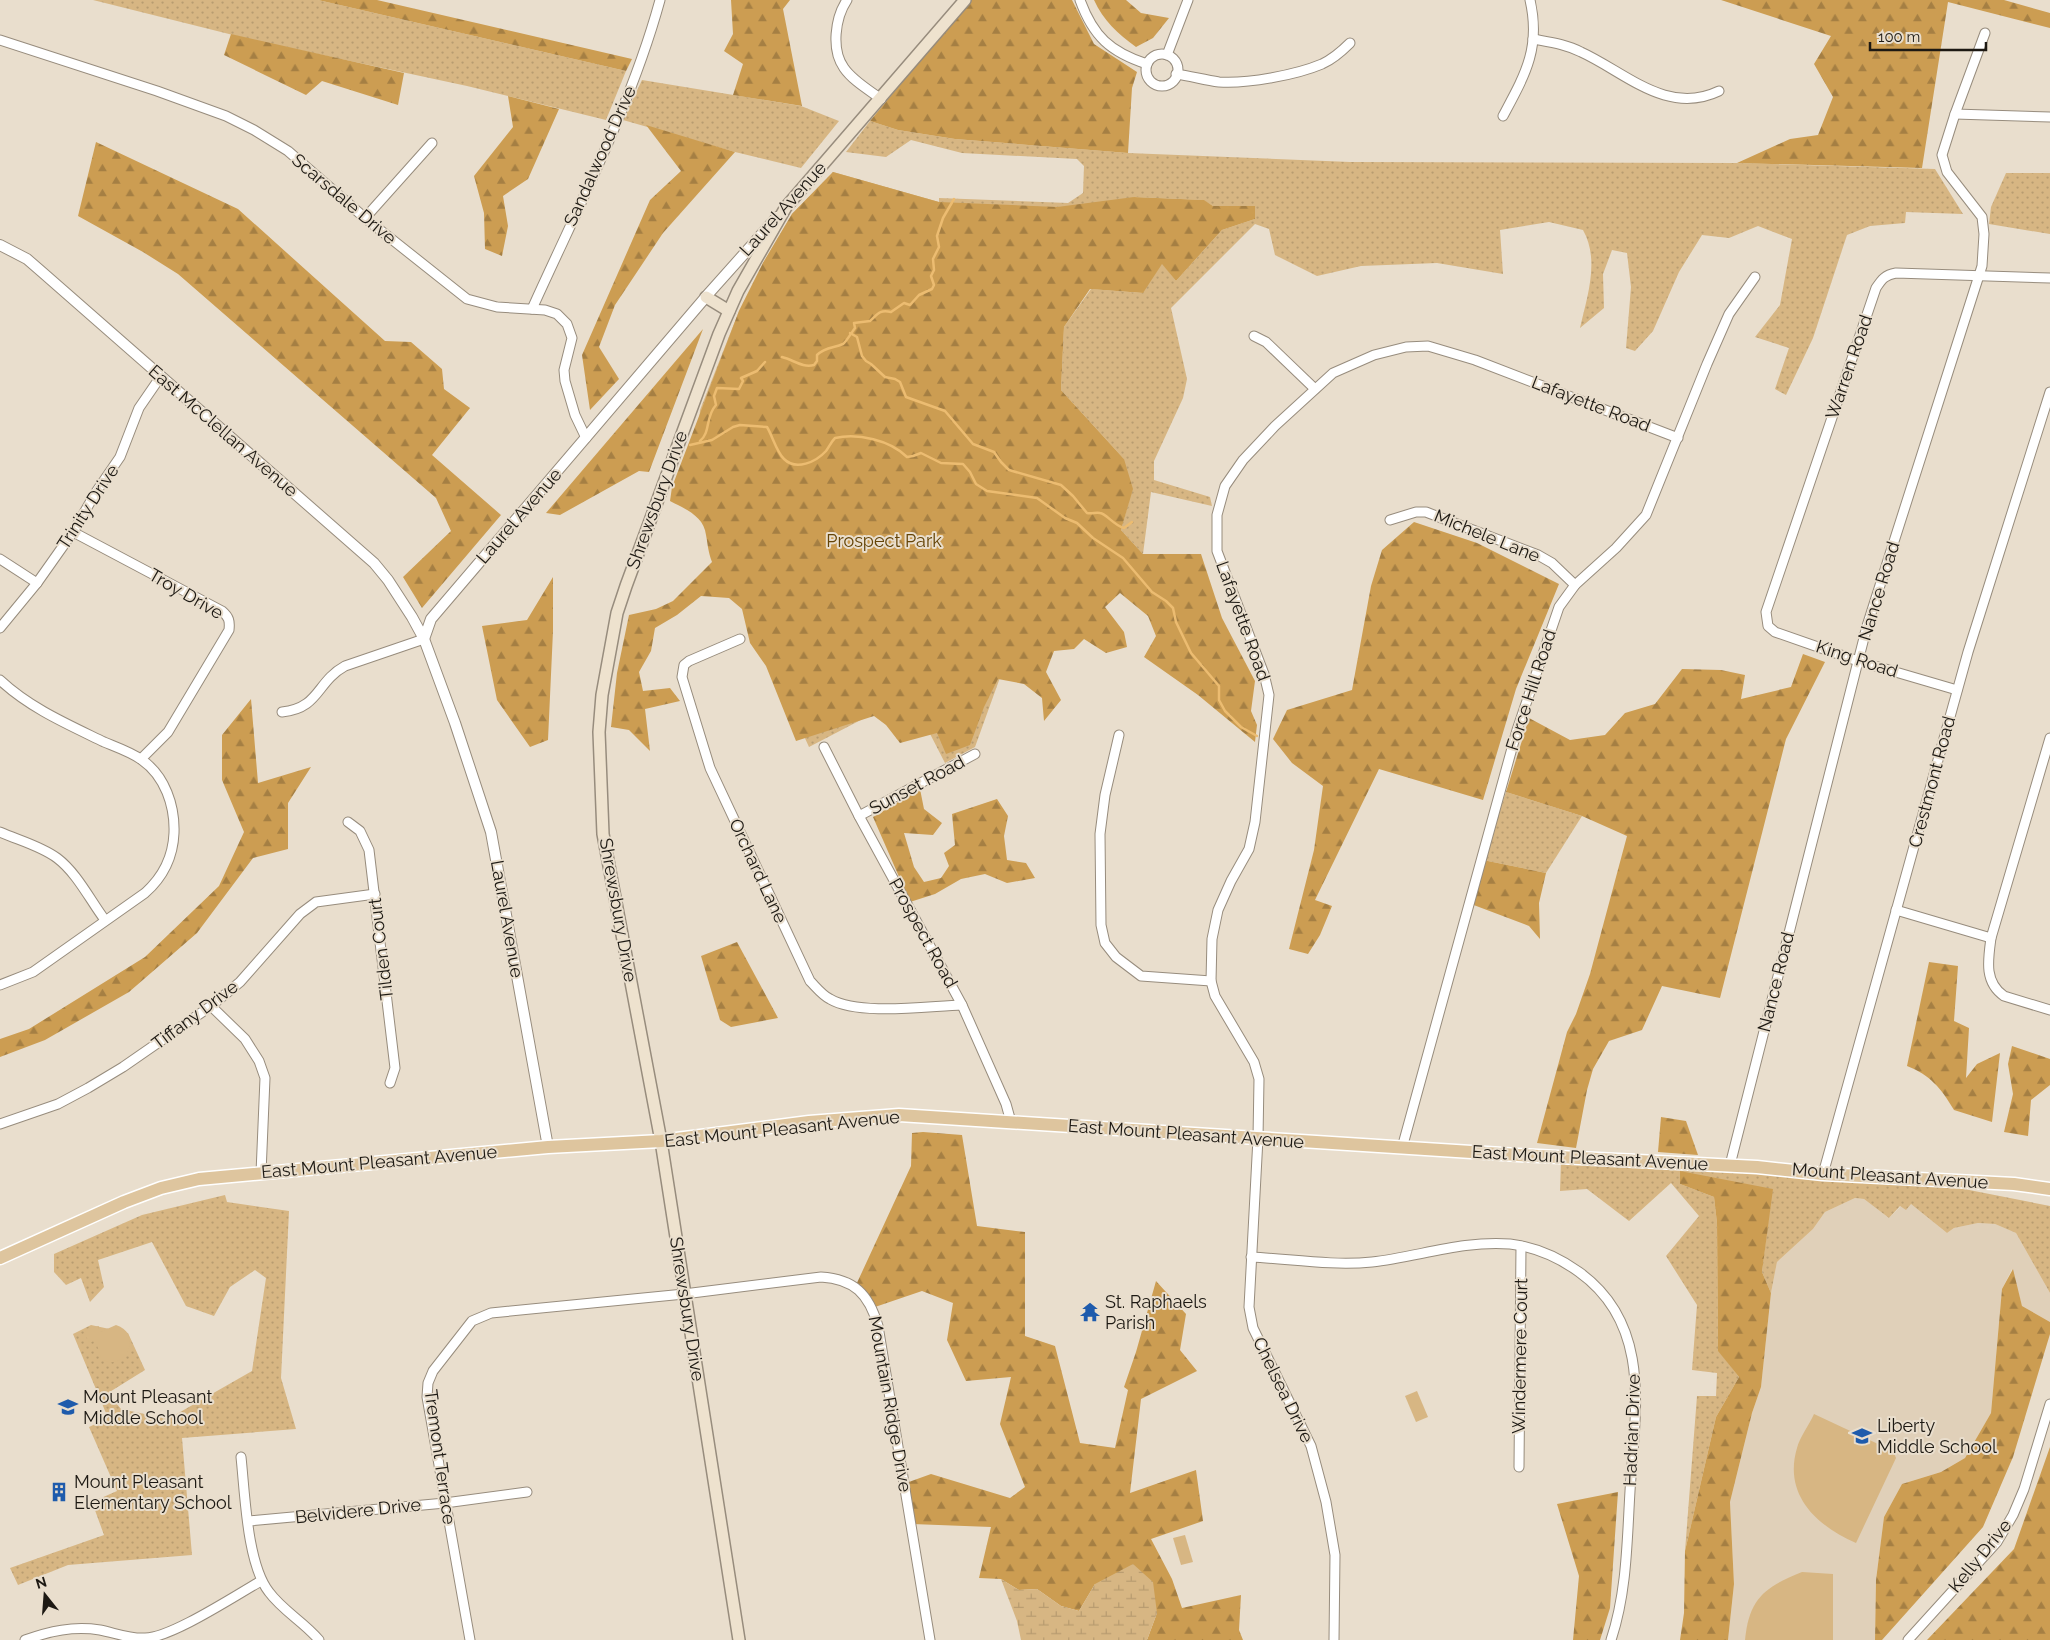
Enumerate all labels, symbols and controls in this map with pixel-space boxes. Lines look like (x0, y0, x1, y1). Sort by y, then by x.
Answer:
scale bar (1870, 20, 1986, 52)
text: 100 m (1878, 28, 1920, 46)
street label: Sandalwood Drive (559, 82, 640, 229)
street label: Scarsdale Drive (288, 149, 401, 249)
street label: Laurel Avenue (735, 157, 831, 260)
street label: Warren Road (1821, 312, 1876, 422)
street label: East McClellan Avenue (145, 360, 302, 501)
street label: Lafayette Road (1529, 371, 1654, 436)
street label: Shrewsbury Drive (622, 427, 691, 572)
street label: Trinity Drive (52, 460, 123, 553)
street label: Laurel Avenue (472, 464, 566, 568)
street label: Michele Lane (1431, 505, 1543, 566)
park label: Prospect Park (826, 530, 942, 551)
street label: Nance Road (1854, 539, 1904, 643)
street label: Lafayette Road (1212, 558, 1275, 684)
street label: Troy Drive (145, 564, 228, 624)
street label: Force Hill Road (1501, 627, 1560, 753)
street label: King Road (1814, 635, 1901, 682)
street label: Crestmont Road (1904, 714, 1959, 850)
street label: Sunset Road (865, 751, 968, 818)
street label: Orchard Lane (725, 815, 792, 927)
street label: Shrewsbury Drive (595, 836, 642, 984)
street label: Laurel Avenue (487, 858, 528, 980)
street label: Prospect Road (885, 874, 962, 991)
street label: Tilden Court (364, 897, 397, 1001)
street label: Nance Road (1753, 930, 1798, 1034)
street label: Tiffany Drive (148, 975, 242, 1054)
street label: East Mount Pleasant Avenue (663, 1106, 901, 1151)
street label: East Mount Pleasant Avenue (1067, 1115, 1305, 1152)
street label: East Mount Pleasant Avenue (260, 1141, 498, 1182)
street label: East Mount Pleasant Avenue (1471, 1141, 1709, 1174)
street label: Mount Pleasant Avenue (1791, 1158, 1989, 1193)
street label: Shrewsbury Drive (666, 1235, 709, 1383)
street label: Windermere Court (1508, 1278, 1531, 1434)
place label: St. Raphaels Parish (1105, 1291, 1207, 1333)
temple icon: St. Raphaels Parish (1079, 1301, 1101, 1323)
street label: Mountain Ridge Drive (865, 1314, 916, 1494)
street label: Chelsea Drive (1249, 1334, 1318, 1446)
street label: Hadrian Drive (1619, 1373, 1644, 1486)
place label: Mount Pleasant Middle School (83, 1386, 212, 1428)
street label: Tremont Terrace (421, 1388, 460, 1526)
school or university icon: Mount Pleasant Middle School (57, 1396, 79, 1418)
place label: Liberty Middle School (1877, 1415, 1997, 1457)
school or university icon: Liberty Middle School (1851, 1425, 1873, 1447)
place label: Mount Pleasant Elementary School (74, 1471, 232, 1513)
building icon: Mount Pleasant Elementary School (48, 1481, 70, 1503)
street label: Belvidere Drive (294, 1493, 422, 1528)
street label: Kelly Drive (1944, 1515, 2016, 1596)
north arrow (20, 1570, 70, 1620)
text: N (34, 1573, 49, 1592)

